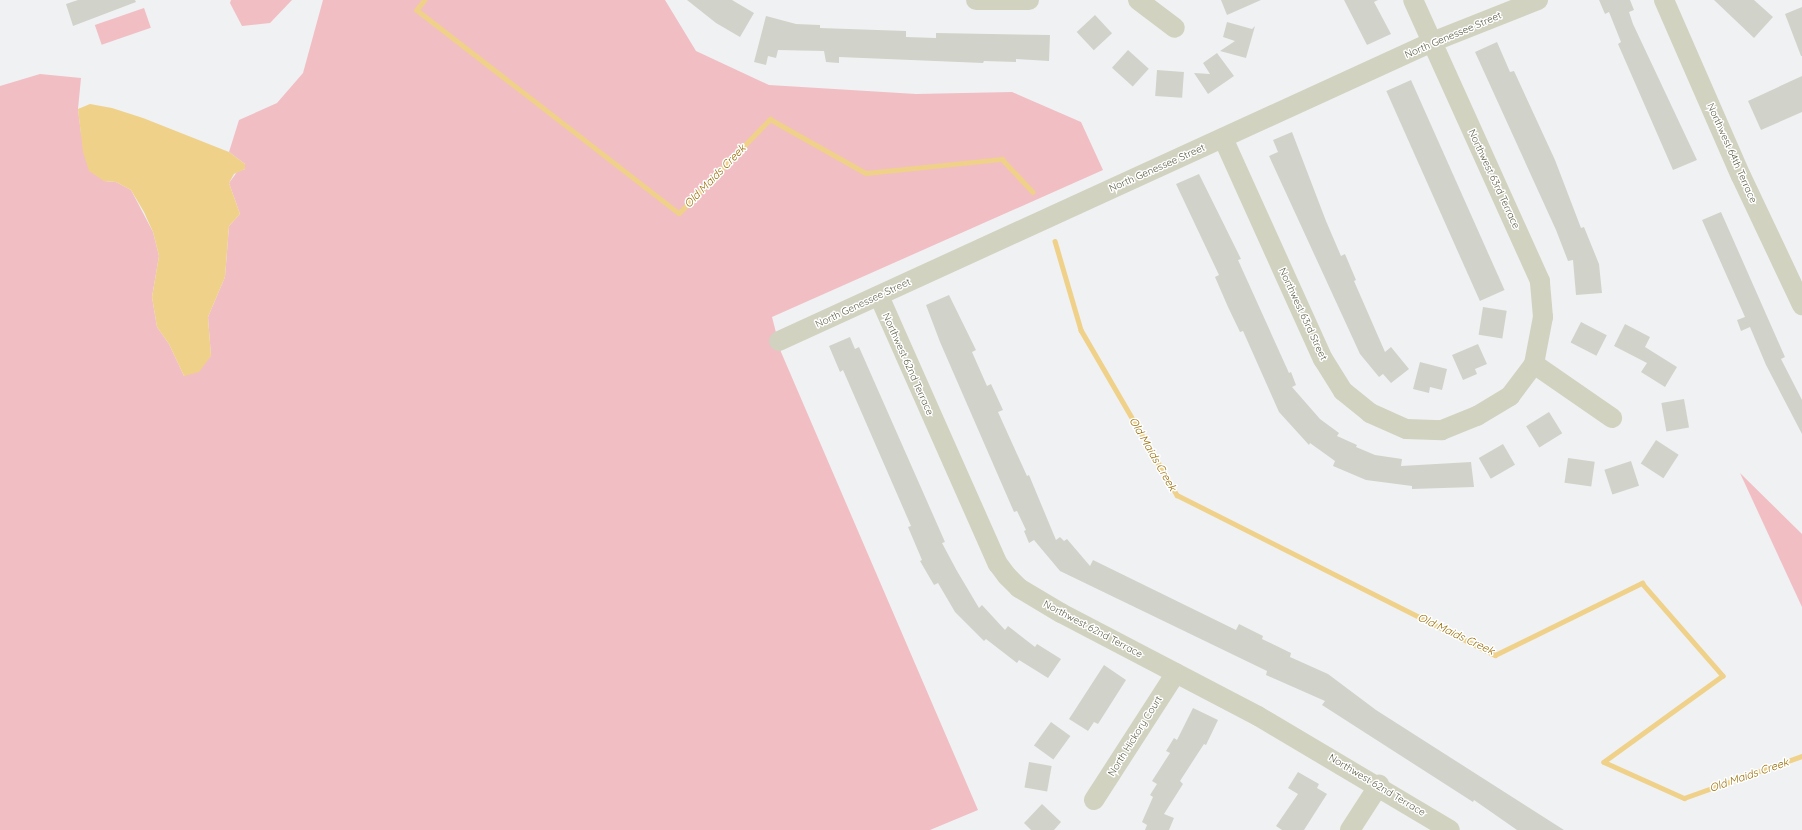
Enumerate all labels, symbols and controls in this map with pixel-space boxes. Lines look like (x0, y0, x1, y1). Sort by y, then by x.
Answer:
street label: North Genessee Street (1403, 9, 1503, 61)
street label: Northwest 64th Terrace (1705, 101, 1759, 205)
street label: Northwest 63rd Terrace (1466, 127, 1522, 231)
street label: North Genessee Street (1107, 141, 1207, 195)
water label: Old Maids Creek (681, 142, 749, 210)
street label: Northwest 63rd Street (1276, 266, 1330, 362)
street label: North Genessee Street (813, 276, 913, 330)
street label: Northwest 62nd Terrace (880, 311, 936, 417)
water label: Old Maids Creek (1127, 415, 1179, 493)
street label: Northwest 62nd Terrace (1041, 598, 1145, 660)
water label: Old Maids Creek (1416, 610, 1496, 658)
street label: North Hickory Court (1105, 694, 1165, 778)
street label: Northwest 62nd Terrace (1326, 751, 1428, 819)
water label: Old Maids Creek (1708, 755, 1790, 795)

